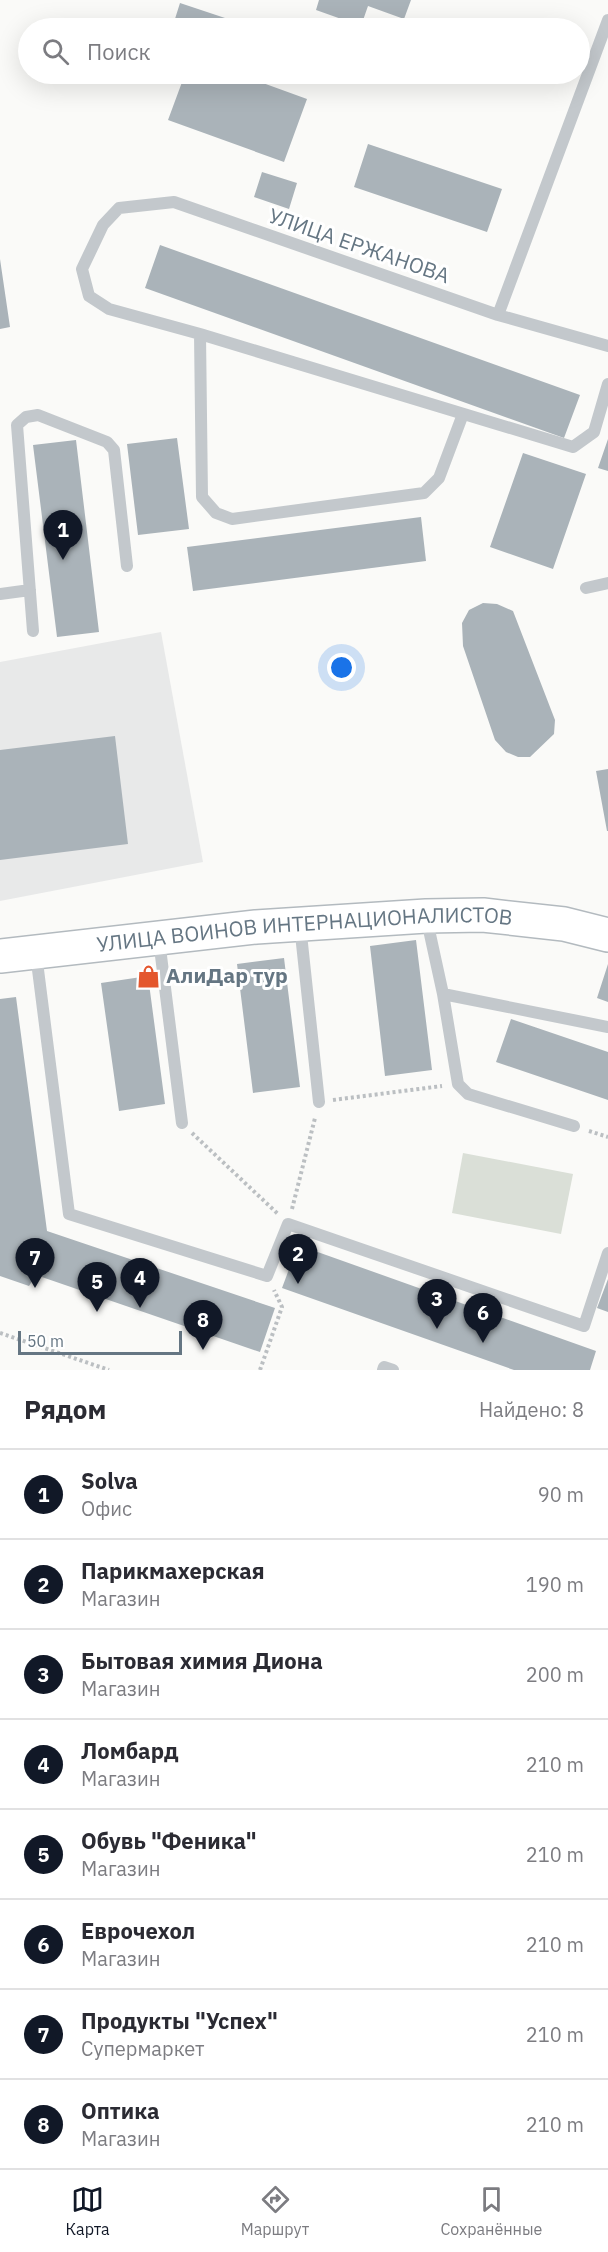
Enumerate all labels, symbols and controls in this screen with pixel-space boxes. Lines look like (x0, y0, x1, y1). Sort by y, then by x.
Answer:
search box (18, 18, 590, 84)
icon: search (39, 35, 72, 68)
text: Поиск (87, 37, 151, 66)
street label: УЛИЦА ЕРЖАНОВА (265, 201, 454, 289)
pin: 1 (44, 510, 82, 560)
your location (327, 653, 356, 682)
street label: УЛИЦА ВОИНОВ ИНТЕРНАЦИОНАЛИСТОВ (95, 900, 514, 958)
place label: АлиДар тур (166, 961, 288, 989)
shop icon: АлиДар тур (135, 963, 161, 989)
pin: 2 (278, 1234, 318, 1284)
pin: 7 (15, 1238, 54, 1288)
pin: 4 (120, 1258, 160, 1308)
pin: 5 (78, 1262, 116, 1312)
pin: 3 (418, 1280, 456, 1329)
pin: 6 (464, 1294, 502, 1343)
pin: 8 (184, 1300, 222, 1350)
scale bar (18, 1328, 182, 1356)
text: 50 m (27, 1331, 64, 1351)
text: Рядом (24, 1392, 106, 1426)
text: Найдено: 8 (479, 1396, 584, 1423)
text: Solva (81, 1466, 138, 1495)
text: 1 (38, 1481, 50, 1508)
text: 90 m (538, 1481, 584, 1508)
text: Офис (81, 1495, 132, 1522)
text: Парикмахерская (81, 1556, 265, 1585)
text: 2 (38, 1571, 50, 1598)
text: 190 m (526, 1571, 584, 1598)
text: Магазин (81, 1585, 161, 1612)
text: Бытовая химия Диона (81, 1646, 323, 1675)
text: 3 (38, 1661, 50, 1688)
text: 200 m (526, 1661, 584, 1688)
text: Магазин (81, 1675, 161, 1702)
text: Ломбард (81, 1736, 178, 1765)
text: 4 (38, 1751, 50, 1778)
text: 210 m (526, 1751, 584, 1778)
text: Магазин (81, 1765, 161, 1792)
text: Обувь "Феника" (81, 1826, 256, 1855)
text: 5 (38, 1841, 50, 1868)
text: 210 m (526, 1841, 584, 1868)
text: Магазин (81, 1855, 161, 1882)
text: Еврочехол (81, 1916, 195, 1945)
text: 6 (38, 1931, 50, 1958)
text: 210 m (526, 1931, 584, 1958)
text: Магазин (81, 1945, 161, 1972)
text: Продукты "Успех" (81, 2006, 278, 2035)
text: 7 (38, 2021, 50, 2048)
text: 210 m (526, 2021, 584, 2048)
text: Супермаркет (81, 2035, 204, 2062)
text: Оптика (81, 2096, 159, 2125)
text: 8 (38, 2111, 50, 2138)
text: 210 m (526, 2111, 584, 2138)
text: Магазин (81, 2125, 161, 2152)
tab: Карта (66, 2183, 110, 2239)
tab: Маршрут (241, 2183, 309, 2239)
tab: Сохранённые (440, 2183, 542, 2239)

